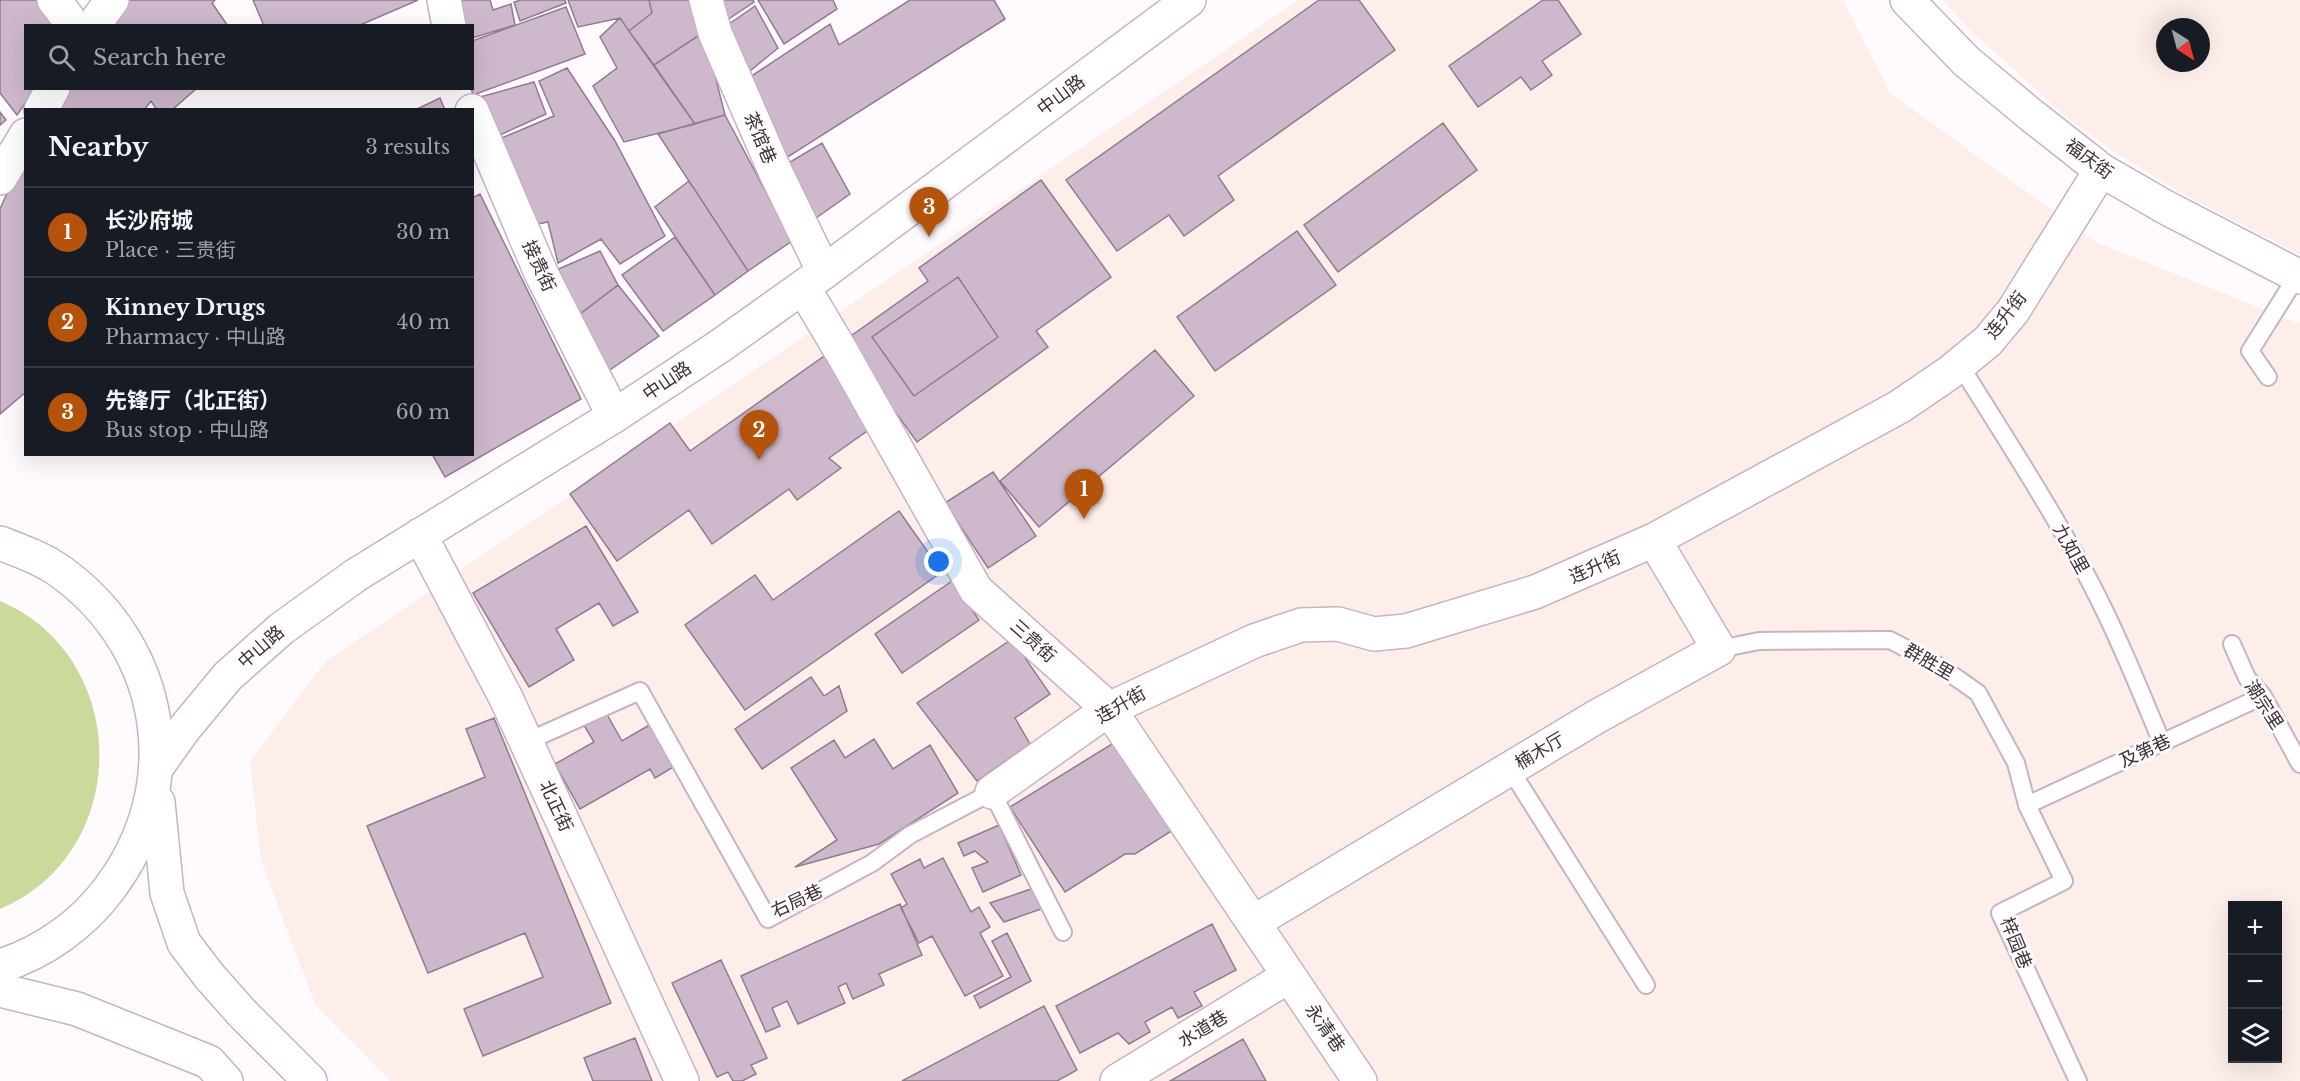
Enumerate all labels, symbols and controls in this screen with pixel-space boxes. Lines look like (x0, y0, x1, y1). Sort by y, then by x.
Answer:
north arrow (2156, 18, 2210, 72)
search box (24, 24, 474, 90)
icon: search (45, 41, 78, 74)
text: Search here (93, 44, 226, 71)
street label: 中山路 (1033, 70, 1089, 120)
street label: 茶馆巷 (739, 109, 781, 167)
text: Nearby (48, 131, 149, 163)
street label: 福庆街 (2061, 134, 2117, 184)
text: 3 results (366, 135, 450, 159)
pin: 3 (910, 188, 948, 237)
text: 长沙府城 (105, 207, 193, 234)
text: 1 (63, 220, 72, 244)
text: 30 m (396, 220, 450, 244)
street label: 接贵街 (518, 237, 560, 295)
text: Place · 三贵街 (105, 238, 236, 262)
street label: 连升街 (1981, 287, 2031, 343)
text: Kinney Drugs (105, 294, 265, 321)
text: 2 (61, 310, 74, 334)
text: 40 m (397, 310, 450, 334)
text: Pharmacy · 中山路 (105, 325, 286, 349)
street label: 中山路 (638, 357, 696, 405)
text: 先锋厅（北正街） (105, 387, 281, 414)
text: 3 (61, 400, 74, 424)
text: 60 m (396, 400, 450, 424)
pin: 2 (740, 410, 778, 460)
text: Bus stop · 中山路 (105, 418, 269, 442)
pin: 1 (1064, 470, 1104, 519)
street label: 九如里 (2048, 520, 2094, 578)
street label: 连升街 (1566, 546, 1624, 588)
your location (924, 547, 953, 576)
street label: 三贵街 (1006, 615, 1060, 667)
street label: 中山路 (233, 621, 289, 673)
street label: 群胜里 (1900, 639, 1958, 685)
street label: 潮宗里 (2240, 676, 2288, 734)
street label: 连升街 (1092, 682, 1150, 728)
street label: 楠木厅 (1511, 728, 1569, 774)
street label: 及第巷 (2116, 730, 2174, 772)
street label: 北正街 (535, 777, 577, 835)
street label: 右局巷 (768, 880, 826, 922)
map controls (2228, 901, 2282, 1063)
button: + (2228, 901, 2282, 955)
street label: 梓园巷 (1996, 914, 2036, 972)
button: − (2228, 955, 2282, 1009)
street label: 永清巷 (1301, 1000, 1349, 1056)
street label: 水道巷 (1174, 1006, 1232, 1052)
button: layers (2228, 1009, 2282, 1063)

